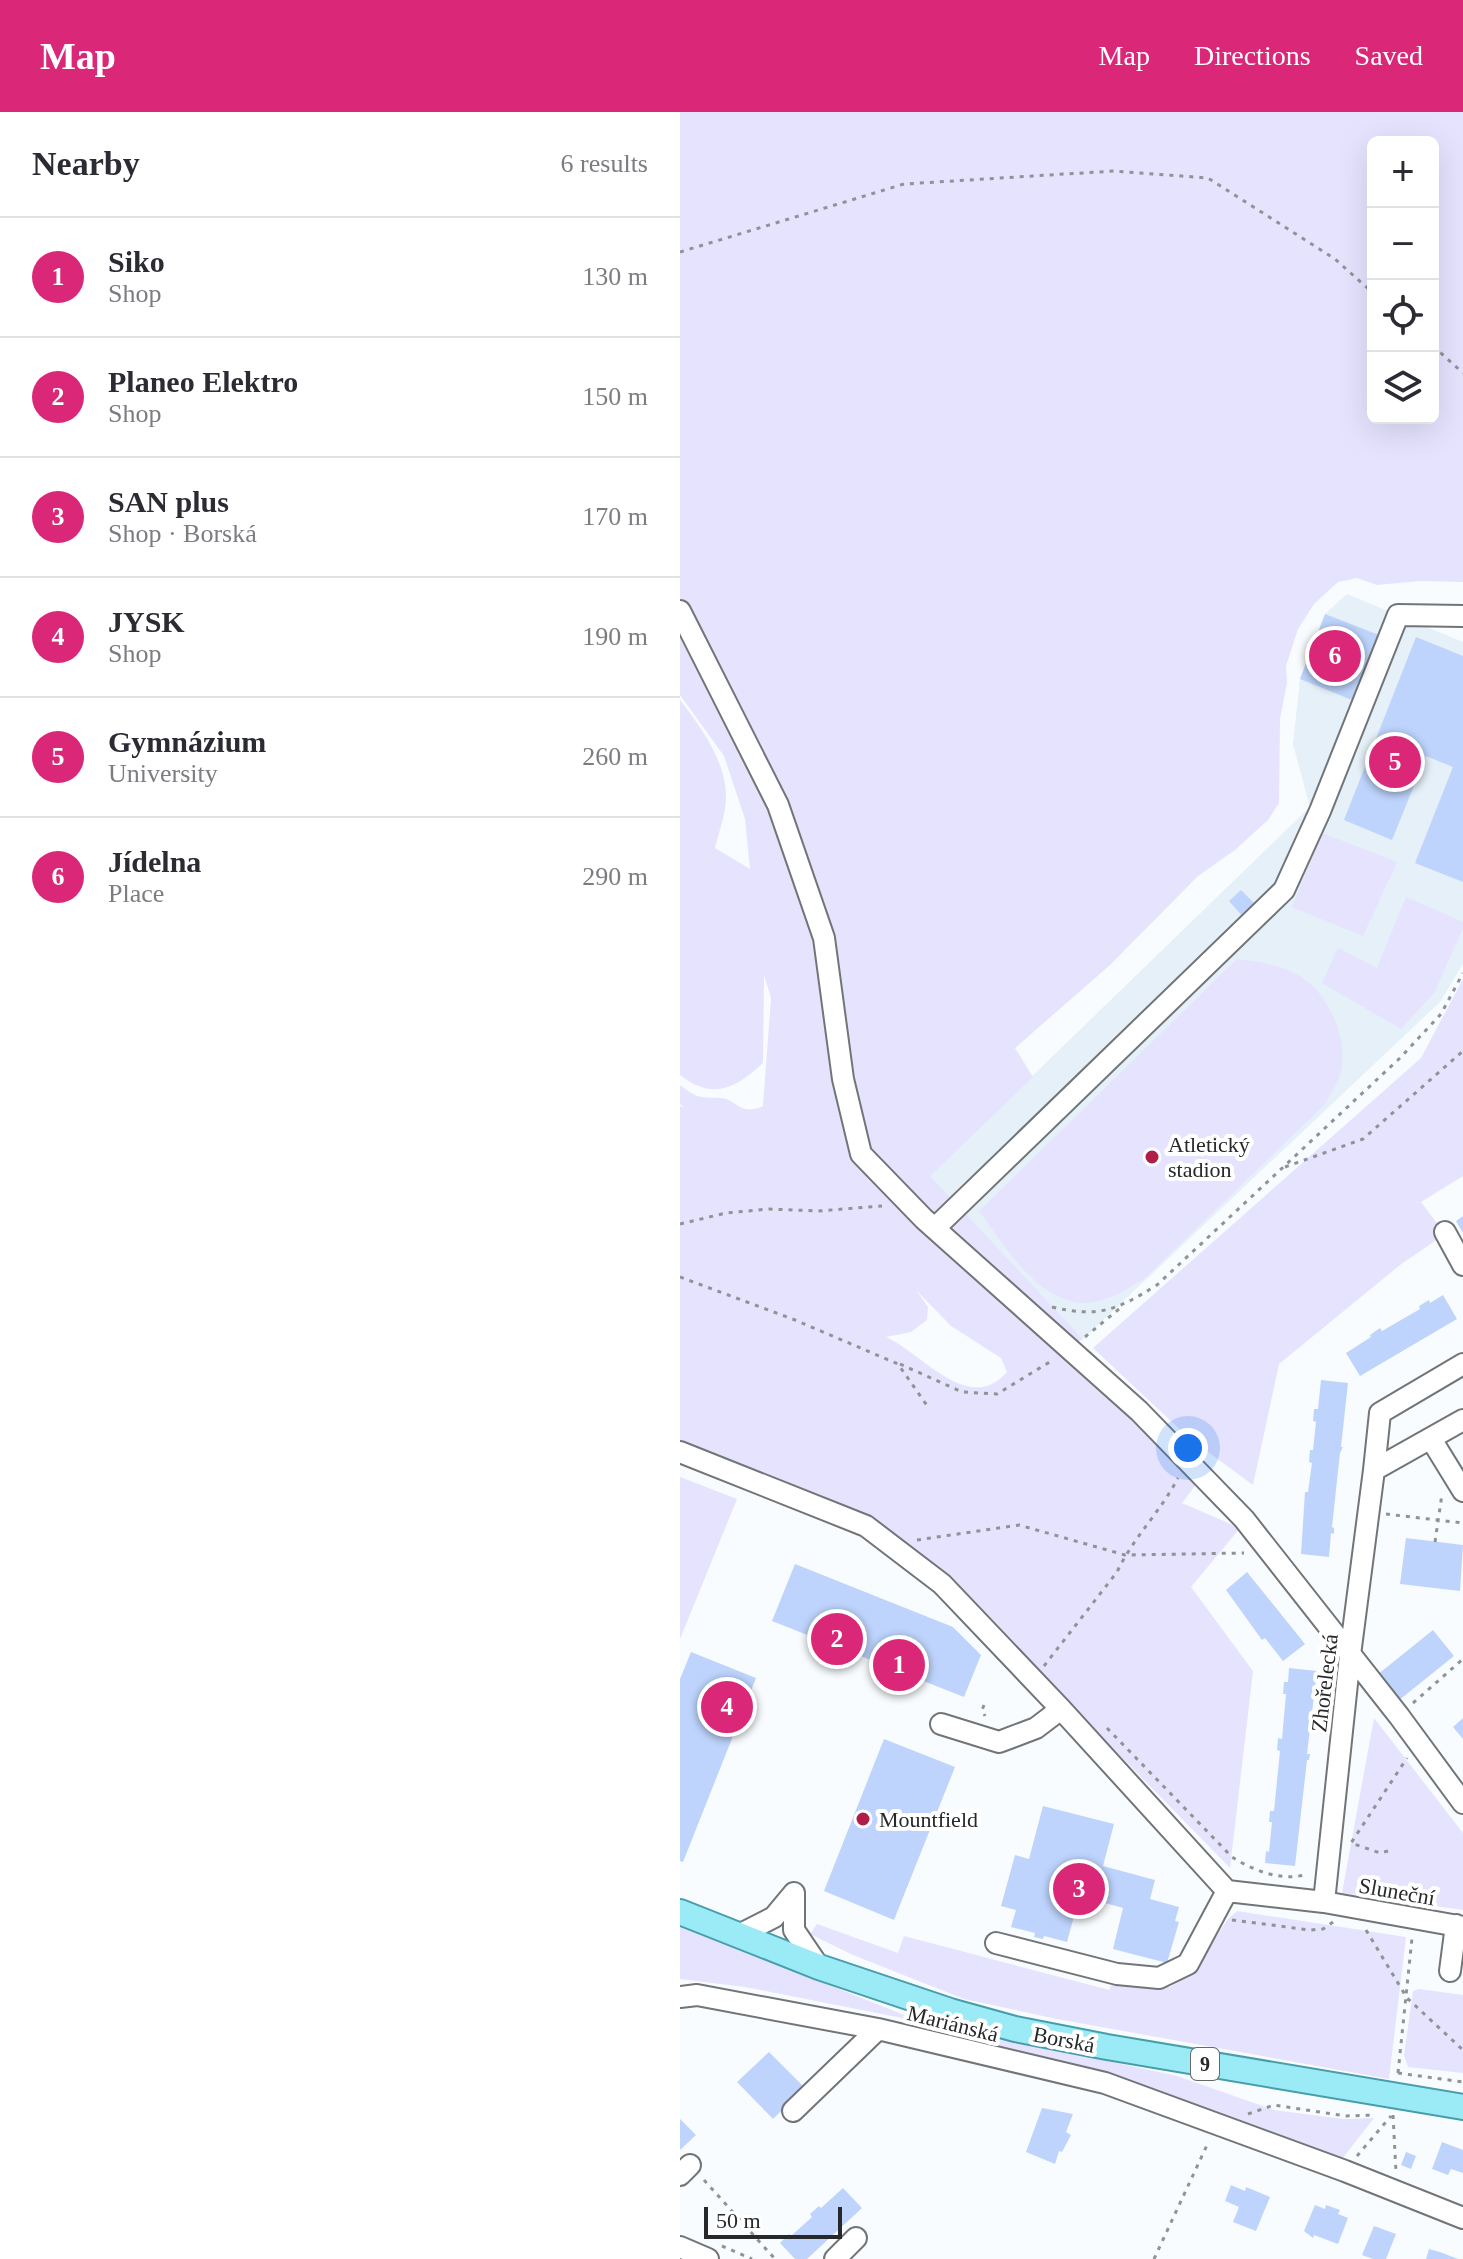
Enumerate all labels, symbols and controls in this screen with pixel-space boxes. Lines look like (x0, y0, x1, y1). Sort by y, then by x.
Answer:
text: Map (40, 35, 116, 77)
text: Map (1099, 40, 1150, 71)
text: Directions (1194, 40, 1311, 71)
text: Saved (1355, 40, 1423, 71)
map controls (1367, 136, 1439, 424)
button: + (1367, 136, 1439, 208)
text: Nearby (32, 145, 140, 182)
text: 6 results (561, 149, 648, 178)
button: − (1367, 208, 1439, 280)
text: Siko (108, 245, 165, 278)
text: 1 (52, 262, 65, 291)
text: 130 m (582, 262, 648, 291)
text: Shop (108, 279, 161, 308)
button: locate (1367, 280, 1439, 352)
button: layers (1367, 352, 1439, 424)
text: Planeo Elektro (108, 365, 298, 398)
text: 2 (52, 382, 65, 411)
text: 150 m (582, 382, 648, 411)
text: Shop (108, 399, 161, 428)
text: SAN plus (108, 485, 229, 518)
text: 3 (52, 502, 65, 531)
text: 170 m (582, 502, 648, 531)
text: Shop · Borská (108, 519, 257, 548)
text: JYSK (108, 605, 185, 638)
text: 4 (52, 622, 65, 651)
text: 190 m (582, 622, 648, 651)
pin: 6 (1309, 626, 1361, 686)
text: Shop (108, 639, 161, 668)
text: Gymnázium (108, 725, 266, 758)
pin: 5 (1369, 732, 1421, 792)
text: 5 (52, 742, 65, 771)
text: 260 m (582, 742, 648, 771)
text: University (108, 759, 218, 788)
text: Jídelna (108, 845, 201, 878)
text: 6 (52, 862, 65, 891)
text: 290 m (582, 862, 648, 891)
text: Place (108, 879, 164, 908)
place label: Atletický stadion (1168, 1132, 1250, 1182)
marker: Atletický stadion (1143, 1148, 1161, 1166)
your location (1168, 1428, 1208, 1468)
pin: 2 (811, 1609, 863, 1669)
street label: Zhořelecká (1306, 1632, 1343, 1734)
pin: 1 (873, 1635, 925, 1695)
pin: 4 (701, 1677, 753, 1737)
place label: Mountfield (879, 1807, 978, 1832)
marker: Mountfield (854, 1810, 872, 1828)
pin: 3 (1053, 1859, 1105, 1919)
street label: Sluneční (1357, 1872, 1437, 1910)
street label: Mariánská (905, 2000, 1001, 2047)
street label: Borská (1031, 2021, 1097, 2058)
road number: 9 (1191, 2048, 1219, 2080)
scale bar (704, 2203, 842, 2239)
text: 50 m (716, 2208, 761, 2233)

